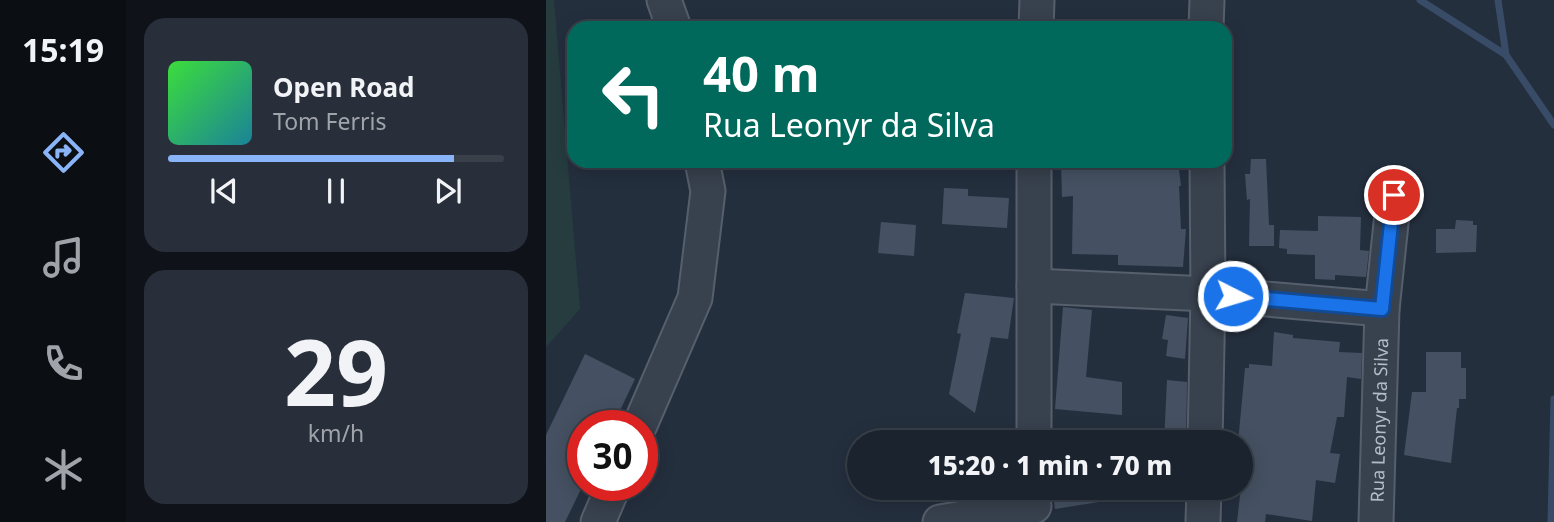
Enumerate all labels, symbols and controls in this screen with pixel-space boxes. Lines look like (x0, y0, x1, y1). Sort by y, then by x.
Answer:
text: 15:19 (22, 28, 104, 71)
text: 40 m (703, 40, 820, 106)
icon: left (588, 49, 679, 140)
text: Open Road (273, 69, 415, 105)
text: Rua Leonyr da Silva (703, 103, 995, 146)
text: Tom Ferris (273, 105, 386, 137)
icon: directions (39, 128, 88, 177)
pin (1364, 165, 1424, 225)
icon: previous (205, 172, 243, 210)
icon: pause (317, 172, 355, 210)
icon: next (429, 172, 467, 210)
icon: arrive (1375, 176, 1413, 214)
icon: music (39, 233, 88, 282)
position arrow (1196, 259, 1270, 333)
text: 29 (284, 309, 388, 433)
street label: Rua Leonyr da Silva (1365, 338, 1393, 503)
icon: phone (39, 339, 88, 388)
speed limit sign: 30 (567, 410, 658, 501)
text: km/h (308, 417, 364, 449)
icon: climate (39, 445, 88, 494)
text: 15:20 · 1 min · 70 m (928, 447, 1172, 483)

